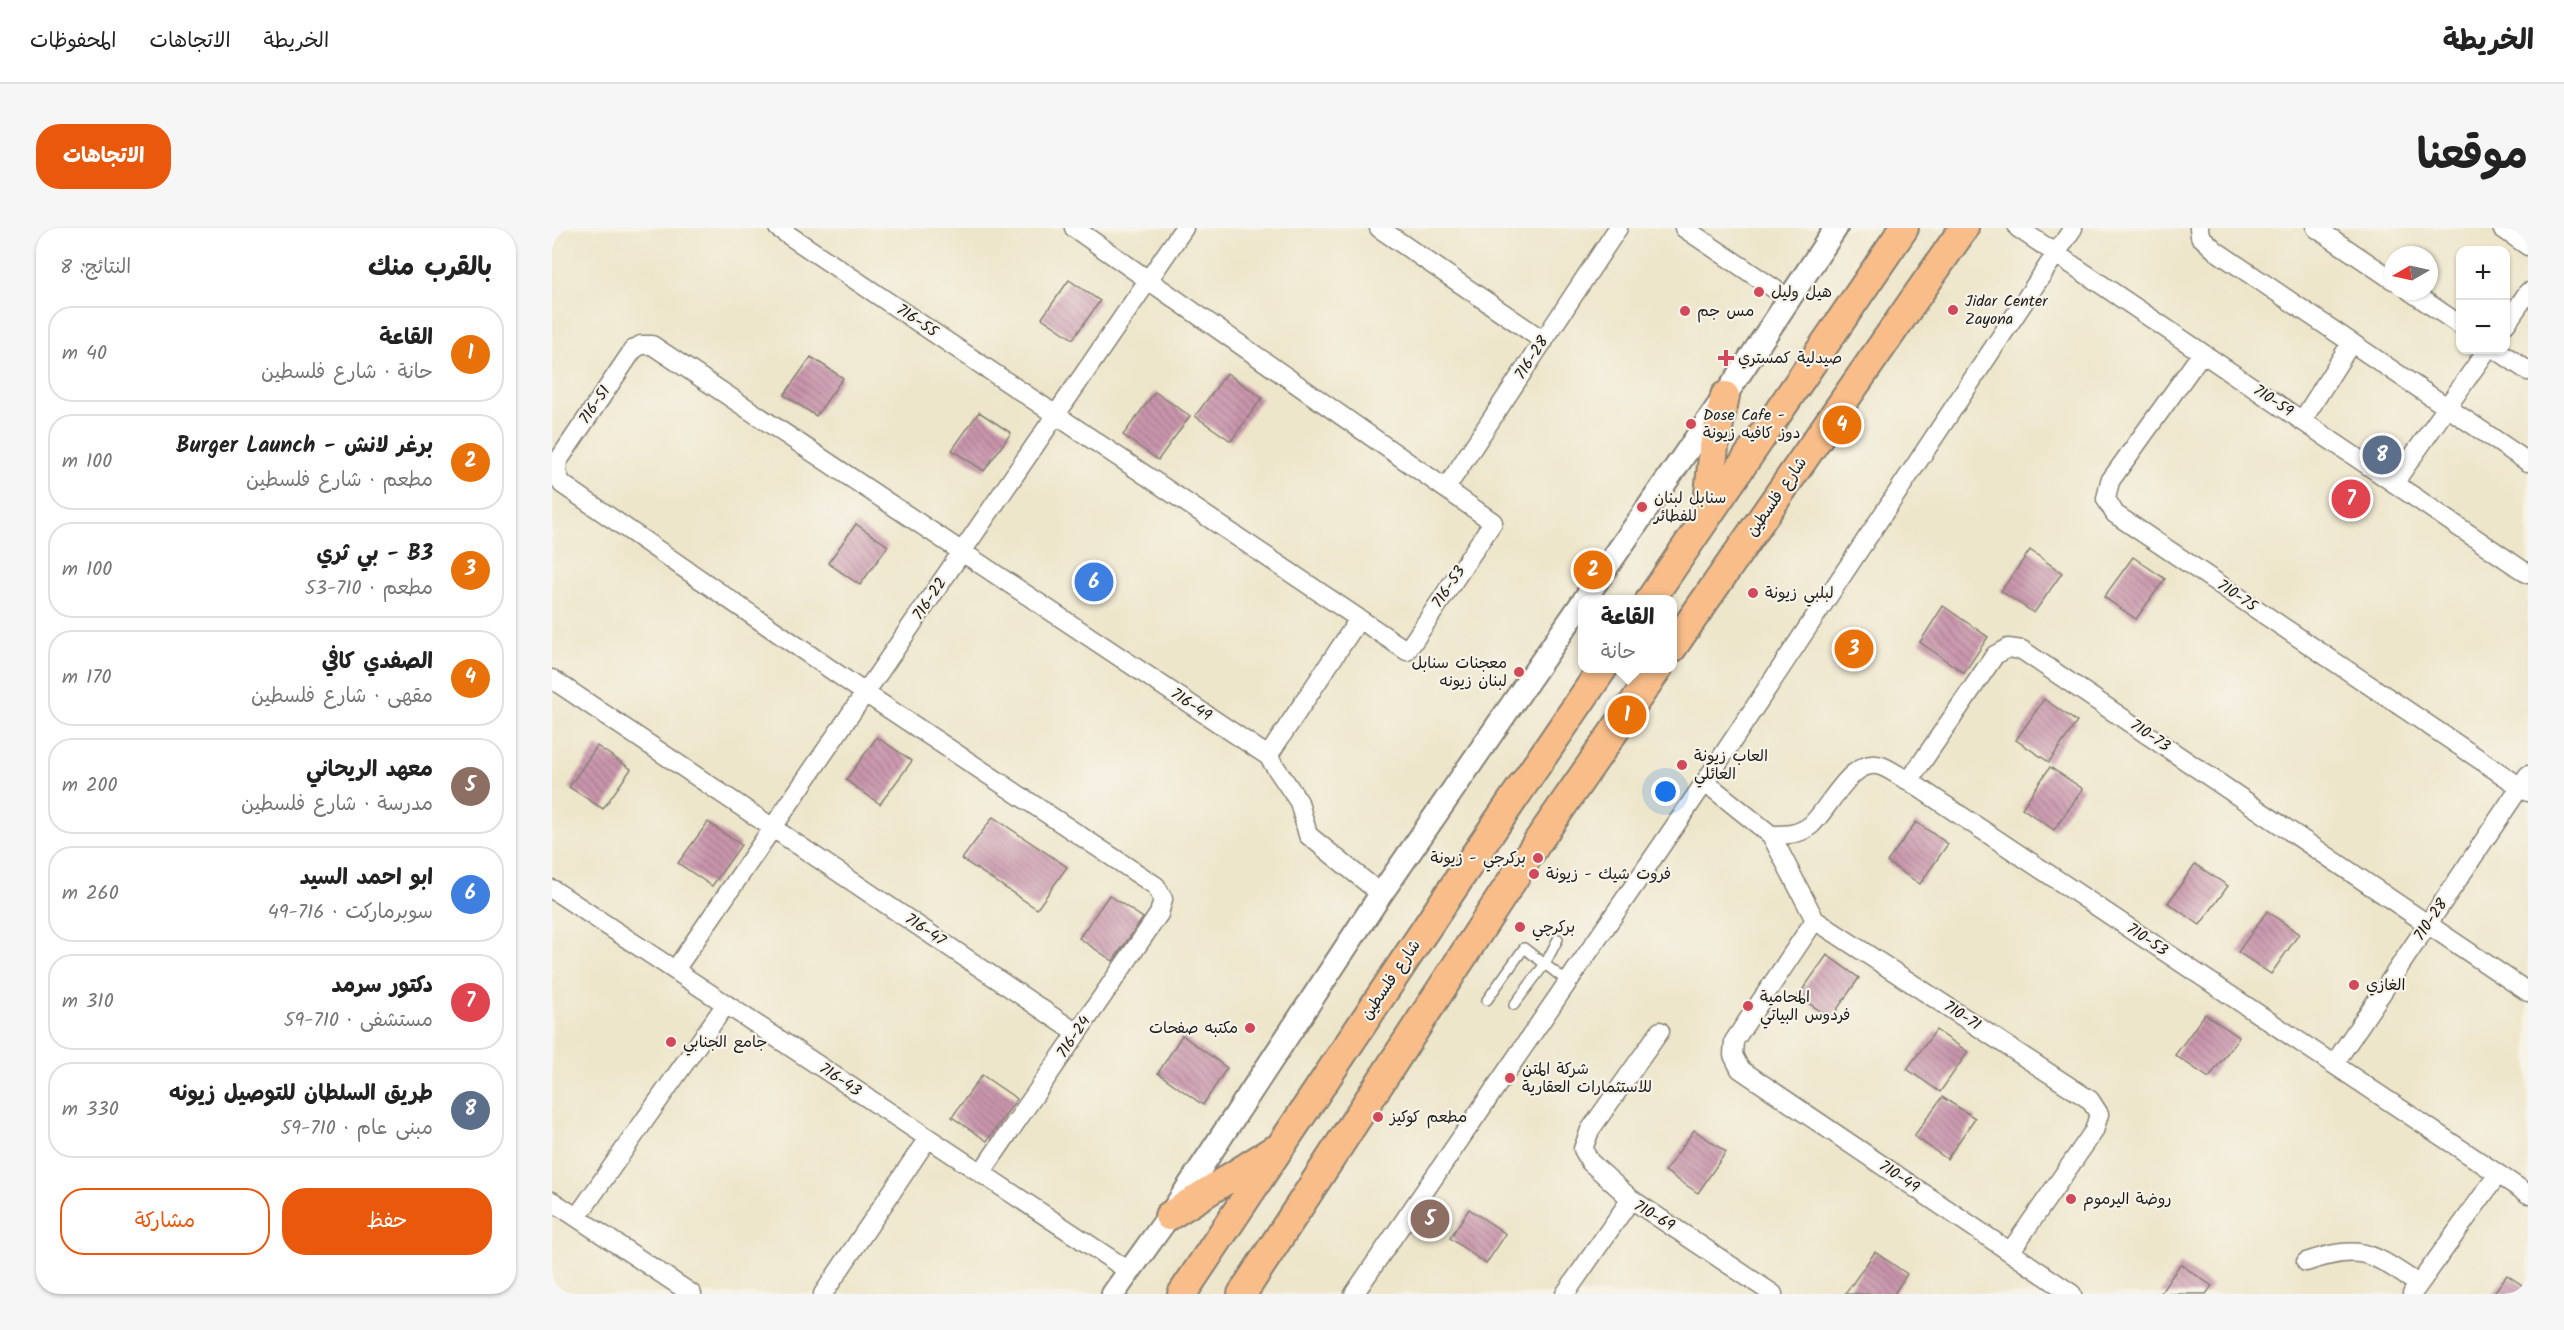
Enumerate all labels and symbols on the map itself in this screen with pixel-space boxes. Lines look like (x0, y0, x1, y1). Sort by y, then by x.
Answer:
north arrow (2384, 246, 2438, 300)
place label: هيل وليل (1771, 280, 1832, 305)
marker: هيل وليل (1752, 285, 1766, 299)
place label: Jidar Center Zayona (1965, 289, 2049, 332)
street label: 716-55 (891, 298, 944, 345)
place label: مس جم (1697, 299, 1754, 324)
marker: Jidar Center Zayona (1946, 303, 1960, 317)
marker: مس جم (1678, 304, 1692, 318)
street label: 716-28 (1509, 331, 1556, 385)
place label: صيدلية كمستري (1738, 346, 1842, 371)
marker: صيدلية كمستري (1719, 351, 1733, 365)
street label: 710-59 (2248, 378, 2298, 424)
street label: 716-51 (573, 380, 617, 430)
pin: 4 (1822, 402, 1862, 448)
place label: Dose Cafe - دوز كافيه زيونة (1703, 403, 1800, 446)
marker: Dose Cafe - دوز كافيه زيونة (1684, 417, 1698, 431)
pin: 8 (2362, 432, 2402, 478)
street label: شارع فلسطين (1740, 452, 1814, 542)
pin: 7 (2332, 476, 2370, 522)
place label: سنابل لبنان للفطائر (1652, 486, 1726, 529)
marker: سنابل لبنان للفطائر (1635, 500, 1649, 514)
pin: 2 (1574, 548, 1612, 592)
pin: 6 (1074, 560, 1114, 604)
street label: 716-53 (1426, 561, 1472, 613)
street label: 716-22 (906, 572, 954, 626)
street label: 710-75 (2212, 573, 2263, 619)
place label: لبلبي زيونة (1765, 581, 1834, 607)
marker: لبلبي زيونة (1746, 586, 1760, 600)
pin: 3 (1834, 626, 1874, 672)
place label: معجنات سنابل لبنان زيونه (1412, 651, 1507, 694)
marker: معجنات سنابل لبنان زيونه (1512, 665, 1526, 679)
street label: 716-49 (1165, 682, 1217, 728)
pin: 1 (1608, 692, 1646, 738)
street label: 710-73 (2125, 713, 2175, 759)
place label: العاب زيونة العائلي (1694, 744, 1768, 788)
marker: العاب زيونة العائلي (1675, 758, 1689, 772)
your location (1651, 777, 1680, 806)
place label: بركرجي - زيونة (1431, 846, 1526, 872)
marker: بركرجي - زيونة (1531, 851, 1545, 865)
place label: فروت شيك - زيونة (1546, 862, 1671, 887)
marker: فروت شيك - زيونة (1527, 867, 1541, 881)
street label: 710-28 (2408, 893, 2455, 946)
street label: 716-47 (899, 907, 951, 953)
place label: بركرچي (1532, 915, 1575, 941)
street label: 710-53 (2121, 917, 2173, 963)
marker: بركرچي (1513, 920, 1527, 934)
street label: شارع فلسطين (1355, 935, 1427, 1025)
place label: الغازي (2366, 973, 2405, 998)
marker: الغازي (2347, 978, 2361, 992)
place label: المحامية فردوس البياتي (1760, 985, 1850, 1029)
street label: 710-71 (1938, 995, 1986, 1037)
marker: المحامية فردوس البياتي (1741, 999, 1755, 1013)
street label: 716-24 (1051, 1010, 1098, 1063)
place label: مكتبه صفحات (1149, 1016, 1238, 1041)
marker: مكتبه صفحات (1243, 1021, 1257, 1035)
place label: جامع الجنابي (683, 1030, 767, 1056)
marker: جامع الجنابي (664, 1035, 678, 1049)
street label: 716-43 (814, 1057, 866, 1103)
place label: شركة المتن للاستثمارات العقارية (1522, 1057, 1652, 1100)
marker: شركة المتن للاستثمارات العقارية (1503, 1071, 1517, 1085)
place label: مطعم كوكيز (1388, 1105, 1467, 1130)
marker: مطعم كوكيز (1371, 1110, 1385, 1124)
street label: 710-49 (1874, 1154, 1925, 1200)
place label: روضة اليرموم (2083, 1187, 2171, 1212)
marker: روضة اليرموم (2064, 1192, 2078, 1206)
street label: 710-69 (1629, 1194, 1680, 1238)
pin: 5 (1410, 1196, 1450, 1242)

